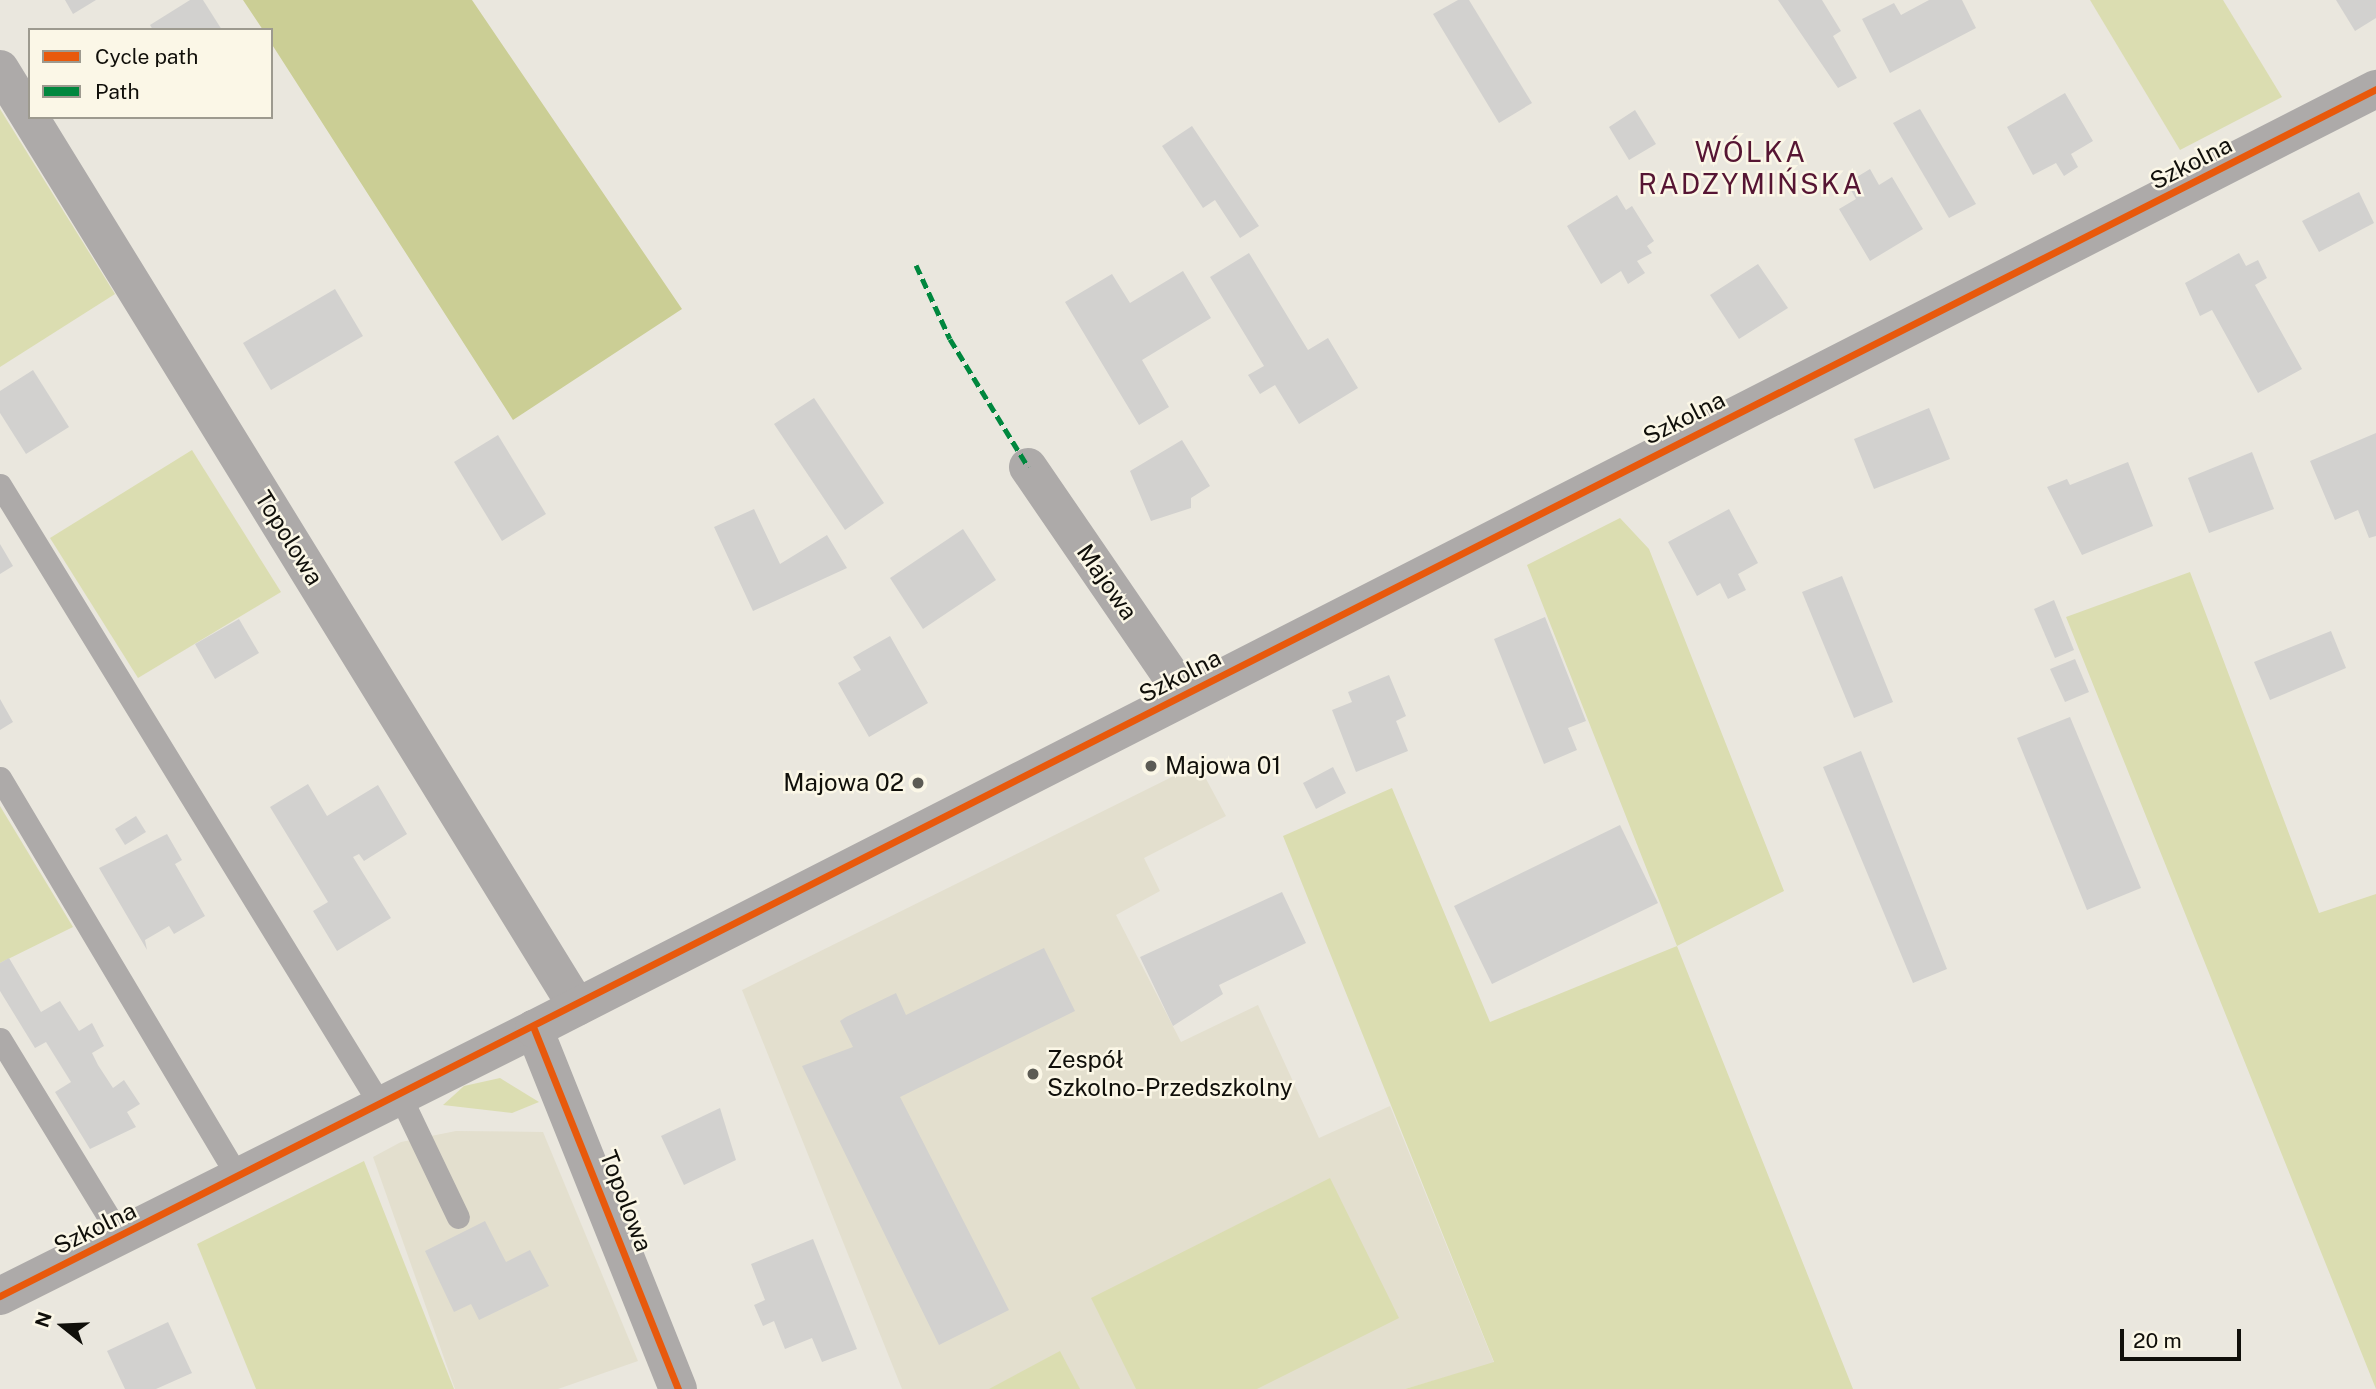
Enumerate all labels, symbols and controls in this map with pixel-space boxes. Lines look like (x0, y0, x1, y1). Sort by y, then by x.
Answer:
legend (28, 28, 273, 119)
text: Cycle path (95, 44, 198, 69)
text: Path (95, 79, 140, 104)
street label: Szkolna (2145, 130, 2237, 196)
district label: WÓLKA RADZYMIŃSKA (1639, 135, 1863, 201)
street label: Szkolna (1638, 385, 1730, 451)
street label: Topolowa (249, 486, 329, 590)
street label: Majowa (1071, 539, 1143, 625)
street label: Szkolna (1134, 643, 1226, 709)
place label: Majowa 01 (1165, 752, 1281, 780)
marker: Majowa 01 (1143, 758, 1159, 774)
place label: Majowa 02 (783, 769, 904, 797)
marker: Majowa 02 (910, 775, 926, 791)
place label: Zespół Szkolno-Przedszkolny (1047, 1046, 1292, 1102)
marker: Zespół Szkolno-Przedszkolny (1025, 1066, 1041, 1082)
street label: Topolowa (594, 1146, 658, 1256)
street label: Szkolna (49, 1196, 141, 1260)
north arrow (28, 1291, 98, 1361)
text: N (30, 1309, 56, 1330)
scale bar (2124, 1316, 2245, 1360)
text: 20 m (2133, 1328, 2182, 1353)

